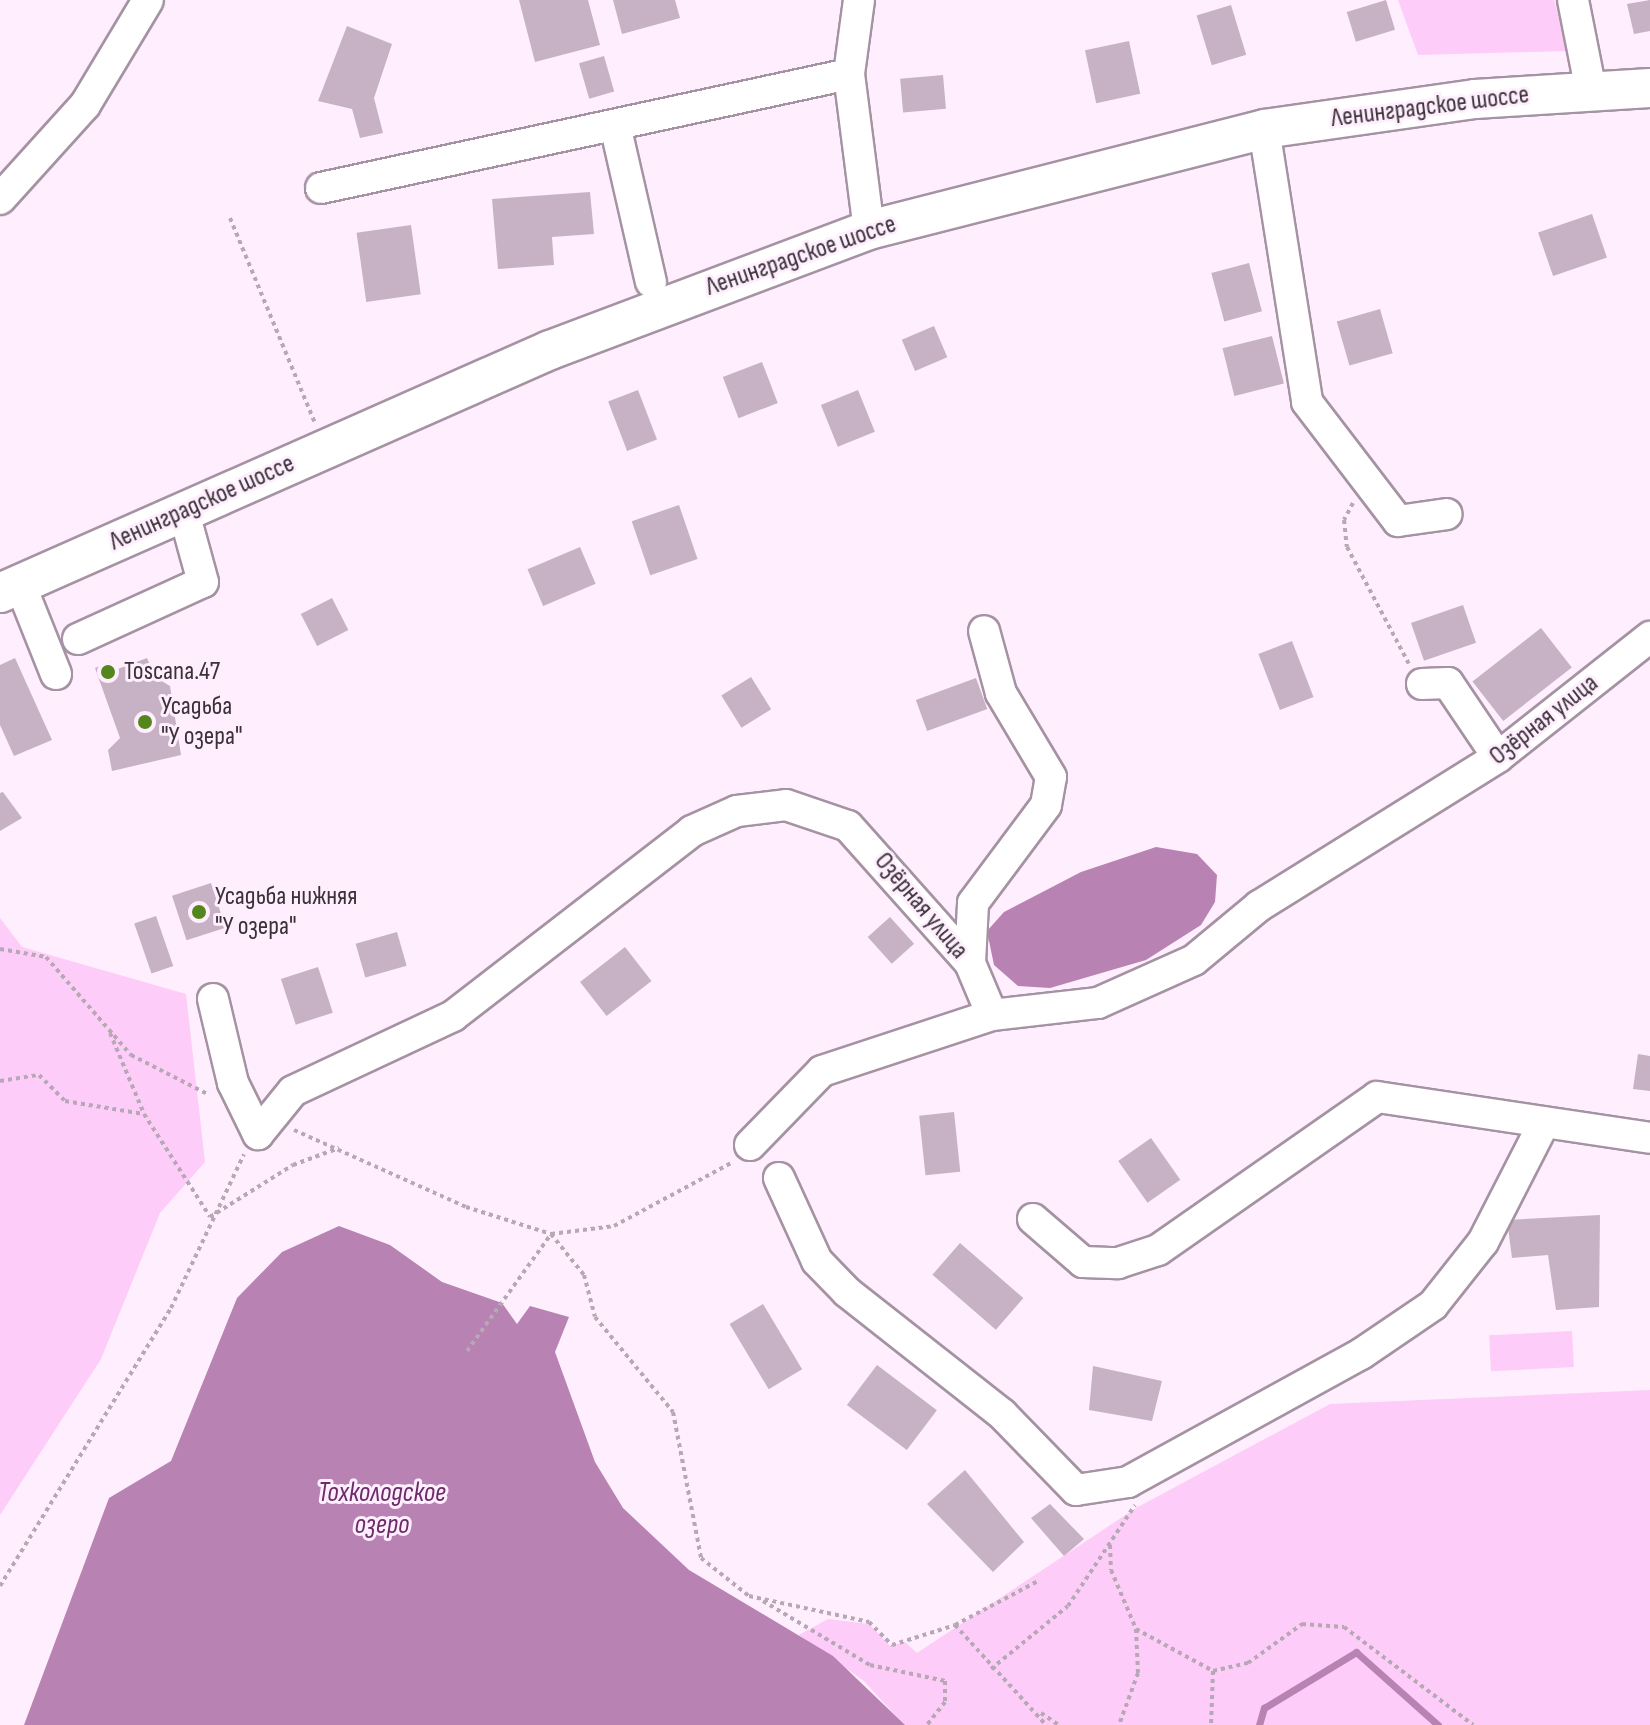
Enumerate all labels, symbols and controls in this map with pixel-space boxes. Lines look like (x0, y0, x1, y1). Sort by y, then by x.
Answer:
street label: Ленинградское шоссе (1329, 79, 1531, 135)
street label: Ленинградское шоссе (702, 209, 900, 303)
street label: Ленинградское шоссе (105, 448, 299, 558)
place label: Toscana.47 (124, 656, 220, 688)
marker: Toscana.47 (99, 663, 117, 681)
street label: Озёрная улица (1483, 668, 1605, 772)
place label: Усадьба "У озера" (161, 691, 243, 752)
marker: Усадьба "У озера" (136, 713, 154, 731)
street label: Озёрная улица (867, 846, 975, 966)
place label: Усадьба нижняя "У озера" (215, 881, 357, 942)
marker: Усадьба нижняя "У озера" (190, 903, 208, 921)
water label: Тохколодское озеро (318, 1476, 446, 1542)

